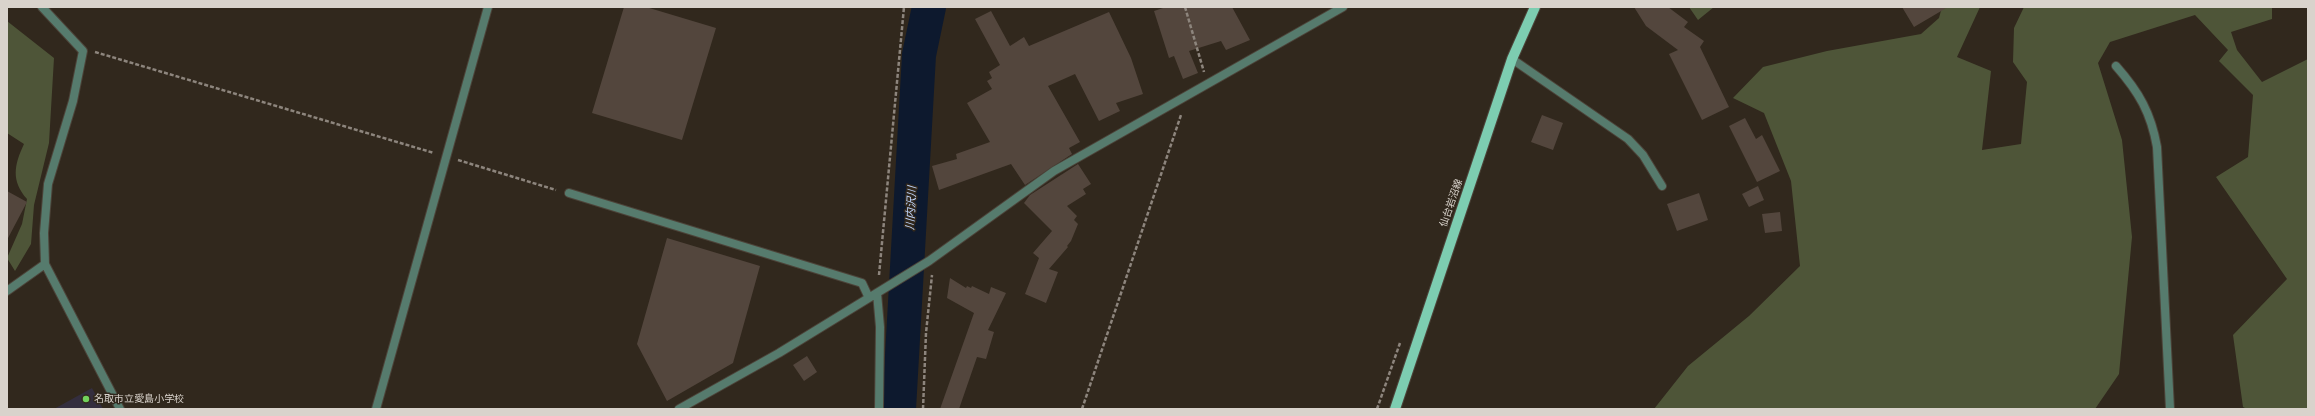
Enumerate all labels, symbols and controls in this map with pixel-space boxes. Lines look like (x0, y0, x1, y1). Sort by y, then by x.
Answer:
street label: 仙台岩沼線 (1437, 177, 1465, 229)
water label: 川内沢川 (903, 186, 919, 230)
place label: 名取市立愛島小学校 (94, 393, 184, 405)
marker: 名取市立愛島小学校 (81, 394, 91, 404)

